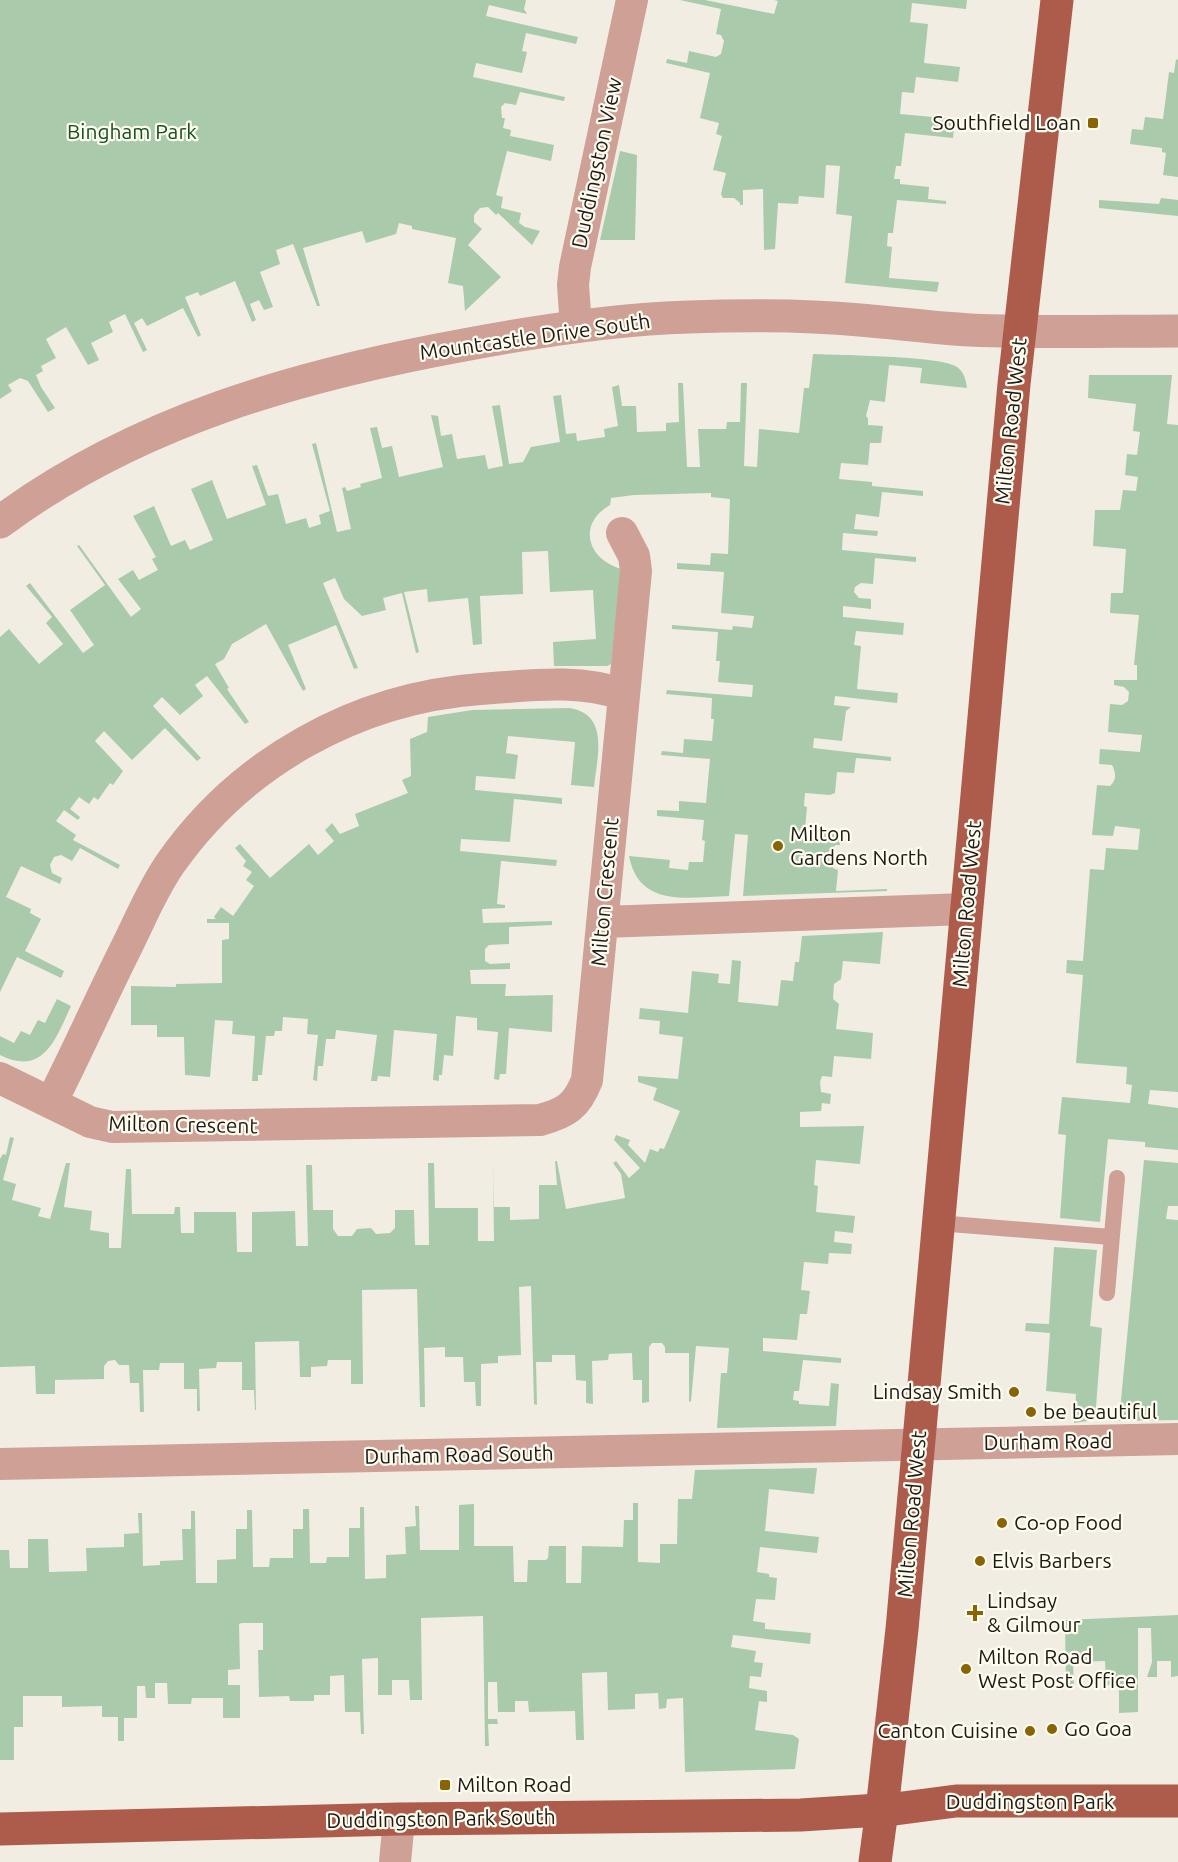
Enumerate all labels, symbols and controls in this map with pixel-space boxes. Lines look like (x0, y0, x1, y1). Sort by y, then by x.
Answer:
street label: Duddingston View (566, 75, 626, 250)
place label: Southfield Loan (932, 110, 1081, 134)
marker: Southfield Loan (1086, 116, 1100, 130)
park label: Bingham Park (67, 119, 197, 143)
street label: Mountcastle Drive South (418, 308, 652, 364)
street label: Milton Road West (989, 336, 1031, 505)
street label: Milton Crescent (586, 817, 622, 967)
street label: Milton Road West (947, 819, 985, 988)
place label: Milton Gardens North (790, 821, 928, 869)
marker: Milton Gardens North (771, 839, 785, 853)
street label: Milton Crescent (108, 1111, 258, 1137)
place label: Lindsay Smith (873, 1379, 1002, 1403)
marker: Lindsay Smith (1007, 1385, 1021, 1399)
place label: be beautiful (1043, 1399, 1157, 1423)
marker: be beautiful (1024, 1405, 1038, 1419)
street label: Durham Road (983, 1428, 1113, 1454)
street label: Milton Road West (892, 1429, 930, 1598)
street label: Durham Road South (364, 1440, 554, 1468)
place label: Co-op Food (1014, 1510, 1123, 1534)
marker: Co-op Food (995, 1516, 1009, 1530)
place label: Elvis Barbers (992, 1548, 1112, 1572)
marker: Elvis Barbers (973, 1554, 987, 1568)
place label: Lindsay & Gilmour (987, 1588, 1080, 1636)
marker: Lindsay & Gilmour (968, 1606, 982, 1620)
place label: Milton Road West Post Office (978, 1644, 1136, 1692)
marker: Milton Road West Post Office (959, 1662, 973, 1676)
place label: Go Goa (1064, 1716, 1132, 1740)
place label: Canton Cuisine (877, 1718, 1018, 1742)
marker: Go Goa (1045, 1722, 1059, 1736)
marker: Canton Cuisine (1023, 1724, 1037, 1738)
place label: Milton Road (457, 1772, 572, 1796)
marker: Milton Road (438, 1778, 452, 1792)
street label: Duddingston Park (946, 1789, 1115, 1813)
street label: Duddingston Park South (326, 1804, 556, 1832)

